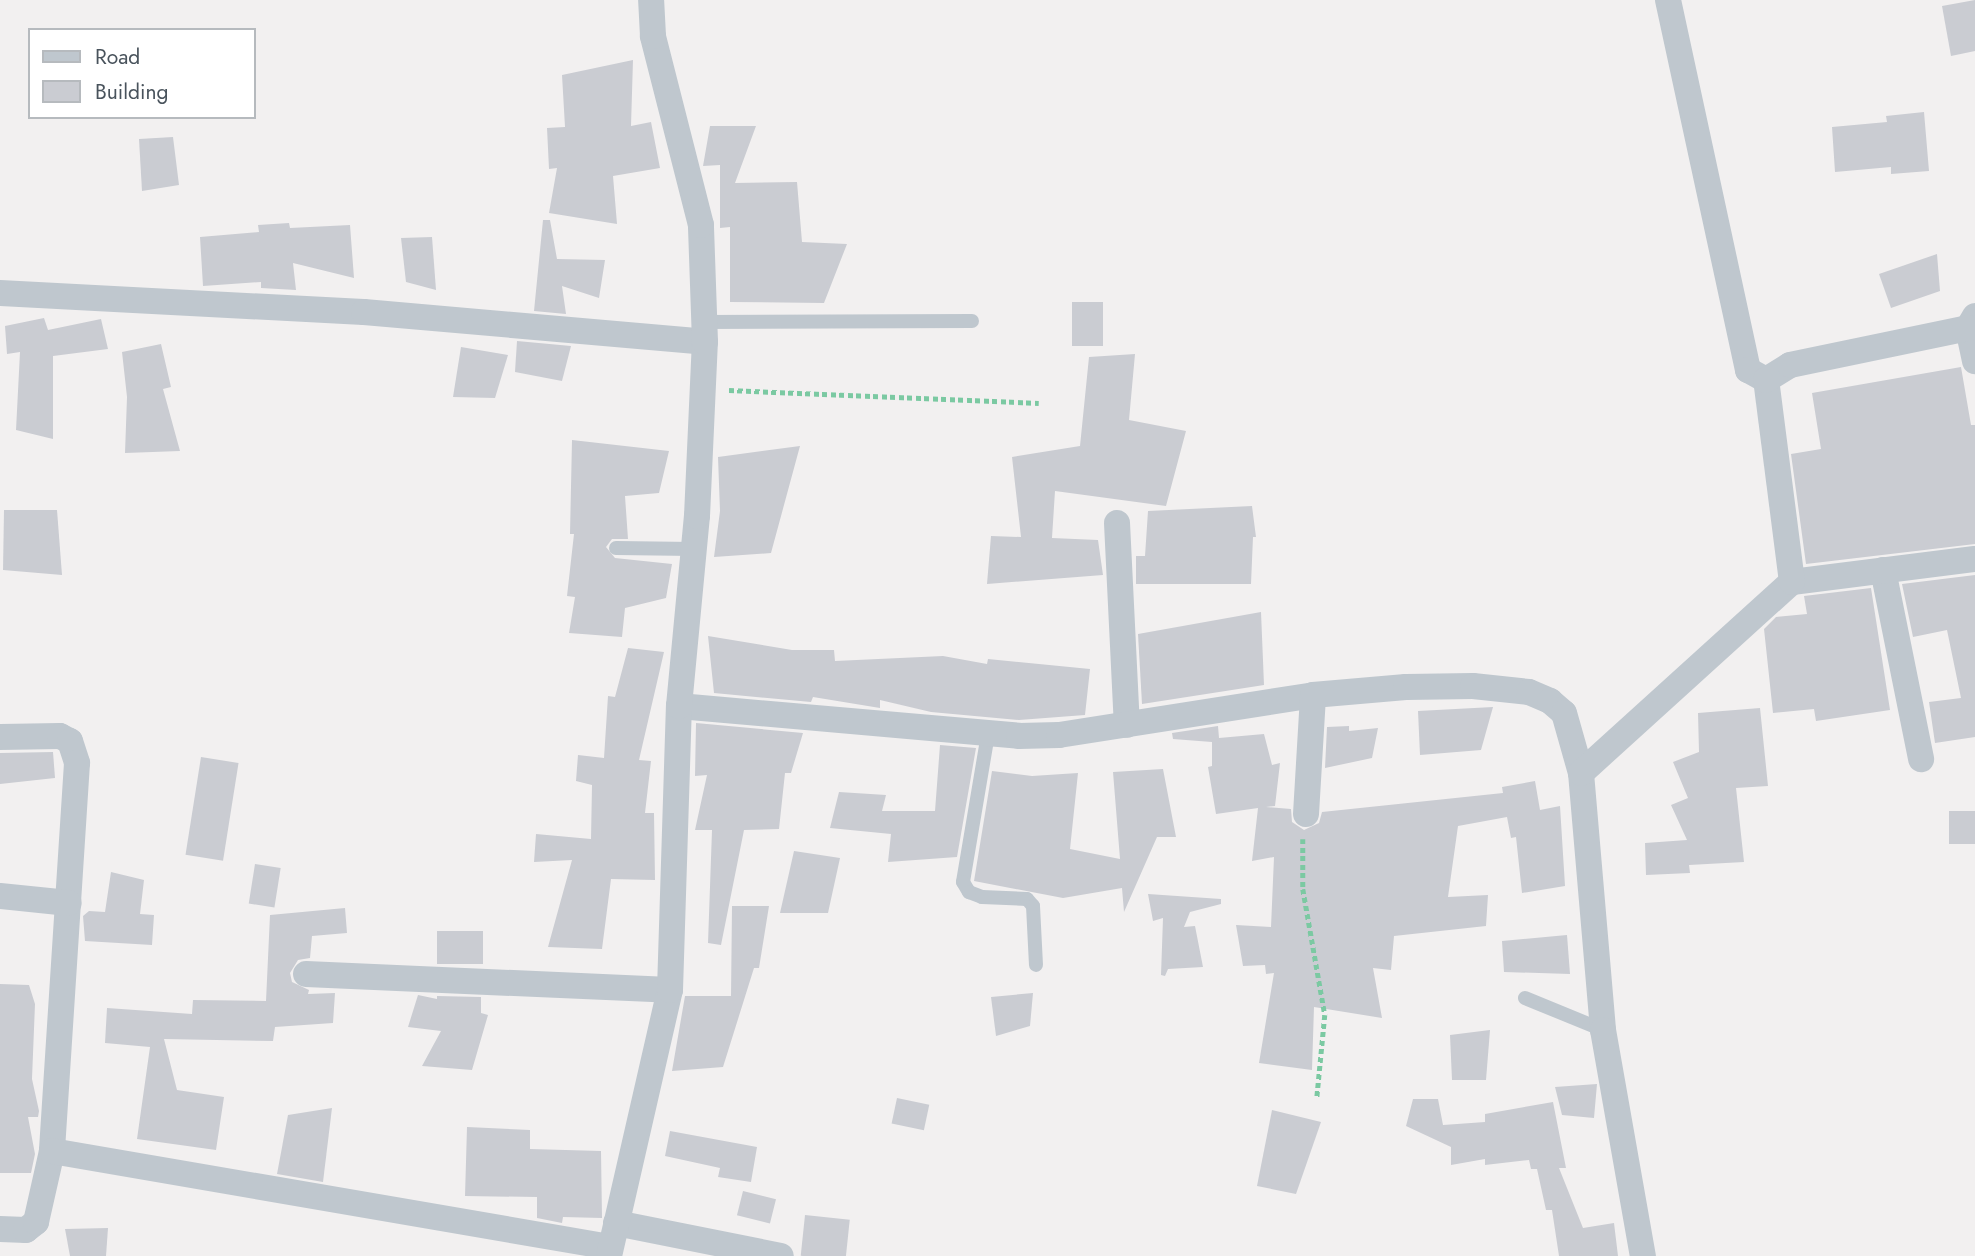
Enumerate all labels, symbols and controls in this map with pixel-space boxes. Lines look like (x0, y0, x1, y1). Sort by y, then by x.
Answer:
legend (28, 28, 256, 119)
text: Road (95, 42, 140, 72)
text: Building (95, 77, 168, 107)

